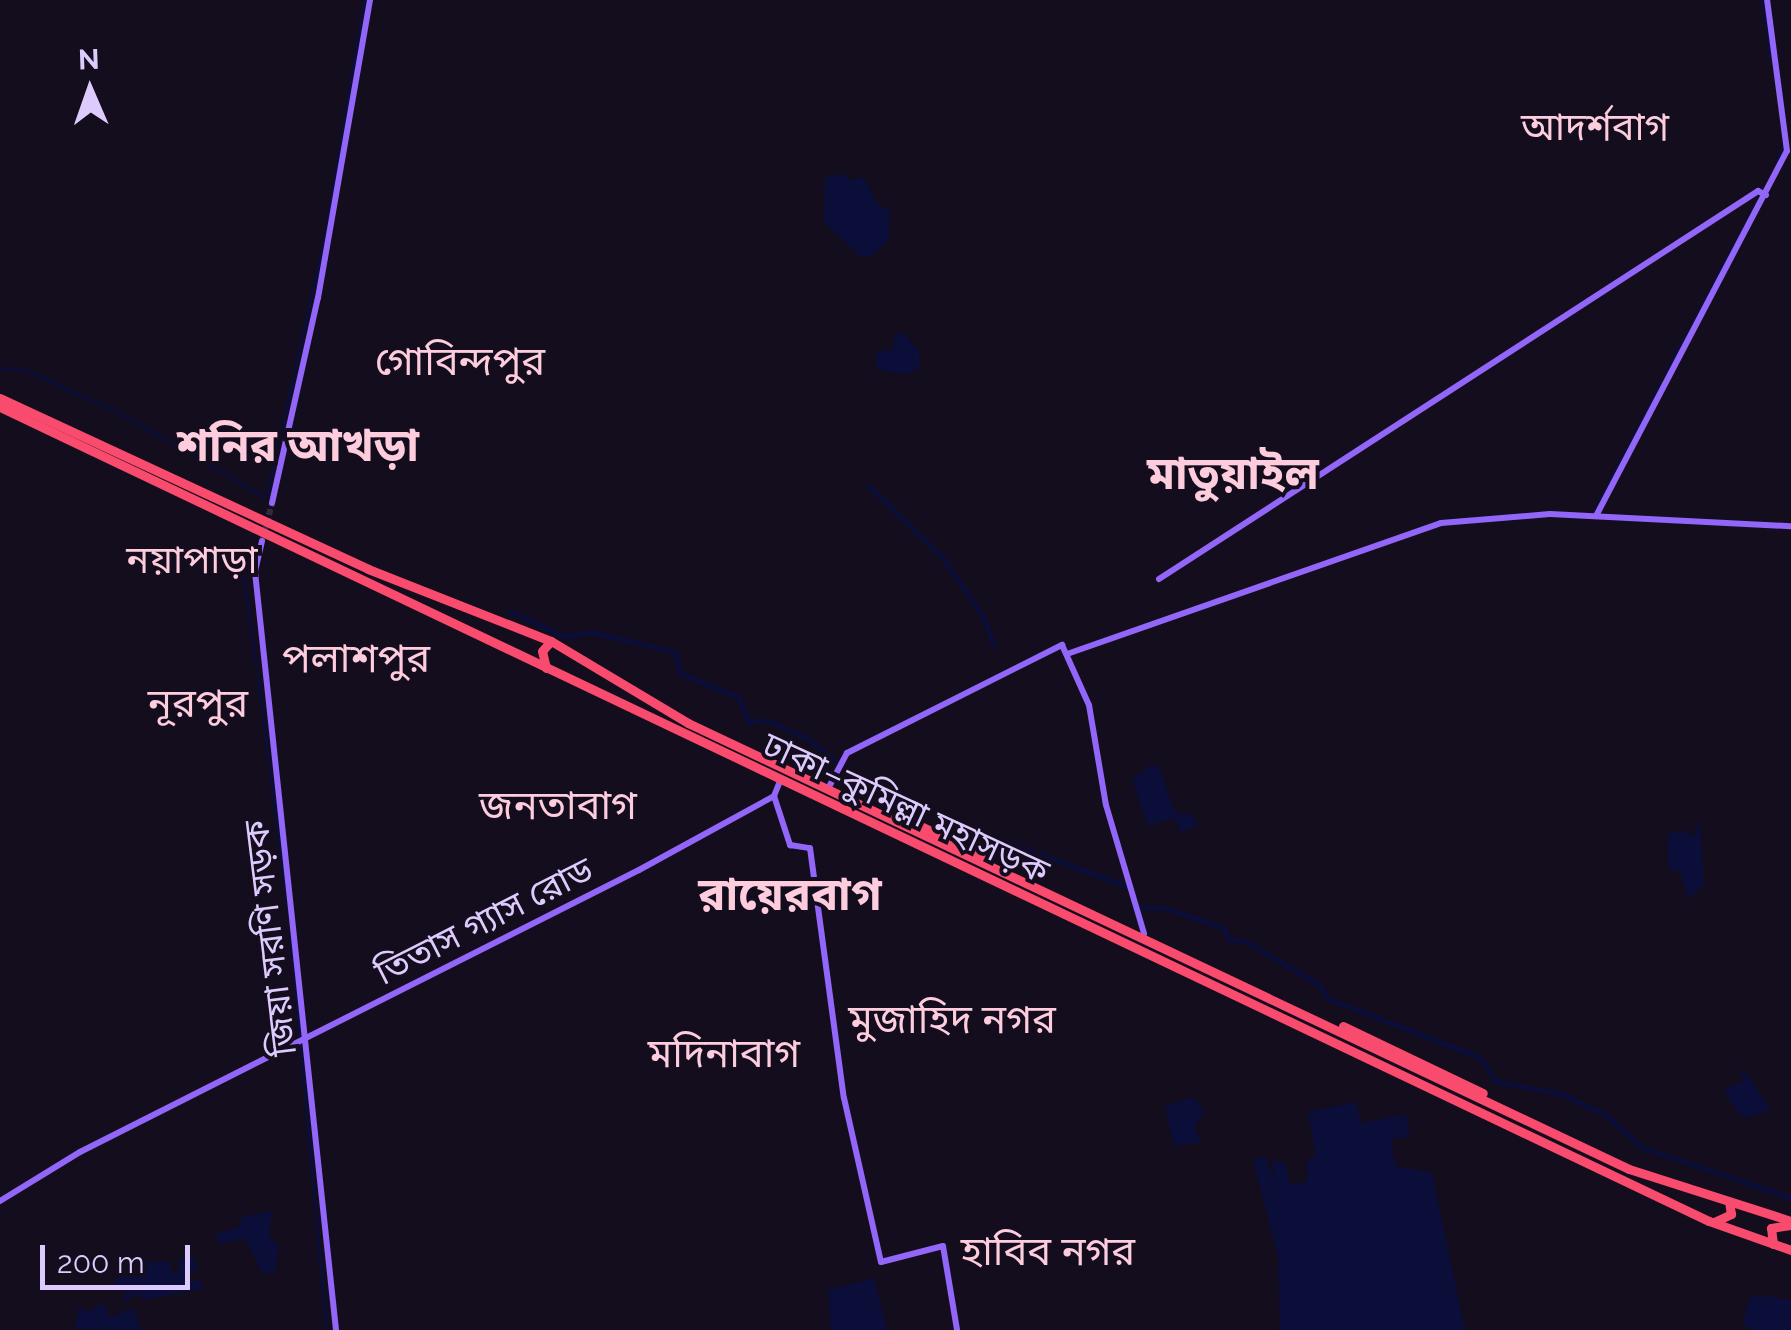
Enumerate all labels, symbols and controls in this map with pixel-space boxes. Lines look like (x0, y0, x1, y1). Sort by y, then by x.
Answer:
north arrow (40, 40, 140, 140)
text: N (78, 43, 100, 76)
district label: আদর্শবাগ (1521, 104, 1669, 150)
district label: গোবিন্দপুর (375, 337, 545, 385)
district label: শনির আখড়া (177, 419, 419, 473)
district label: মাতুয়াইল (1147, 447, 1319, 501)
district label: নয়াপাড়া (126, 537, 258, 583)
district label: পলাশপুর (282, 634, 430, 682)
district label: নূরপুর (148, 679, 248, 727)
street label: ঢাকা–কুমিল্লা মহাসড়ক (756, 723, 1056, 893)
district label: জনতাবাগ (479, 781, 637, 829)
street label: জিয়া সরণি সড়ক (235, 818, 305, 1058)
street label: তিতাস গ্যাস রোড (368, 848, 600, 994)
district label: রায়েরবাগ (698, 868, 882, 922)
district label: মুজাহিদ নগর (848, 995, 1056, 1043)
district label: মদিনাবাগ (648, 1029, 800, 1077)
scale bar (45, 1225, 195, 1287)
district label: হাবিব নগর (961, 1227, 1135, 1275)
text: 200 m (57, 1245, 145, 1280)

